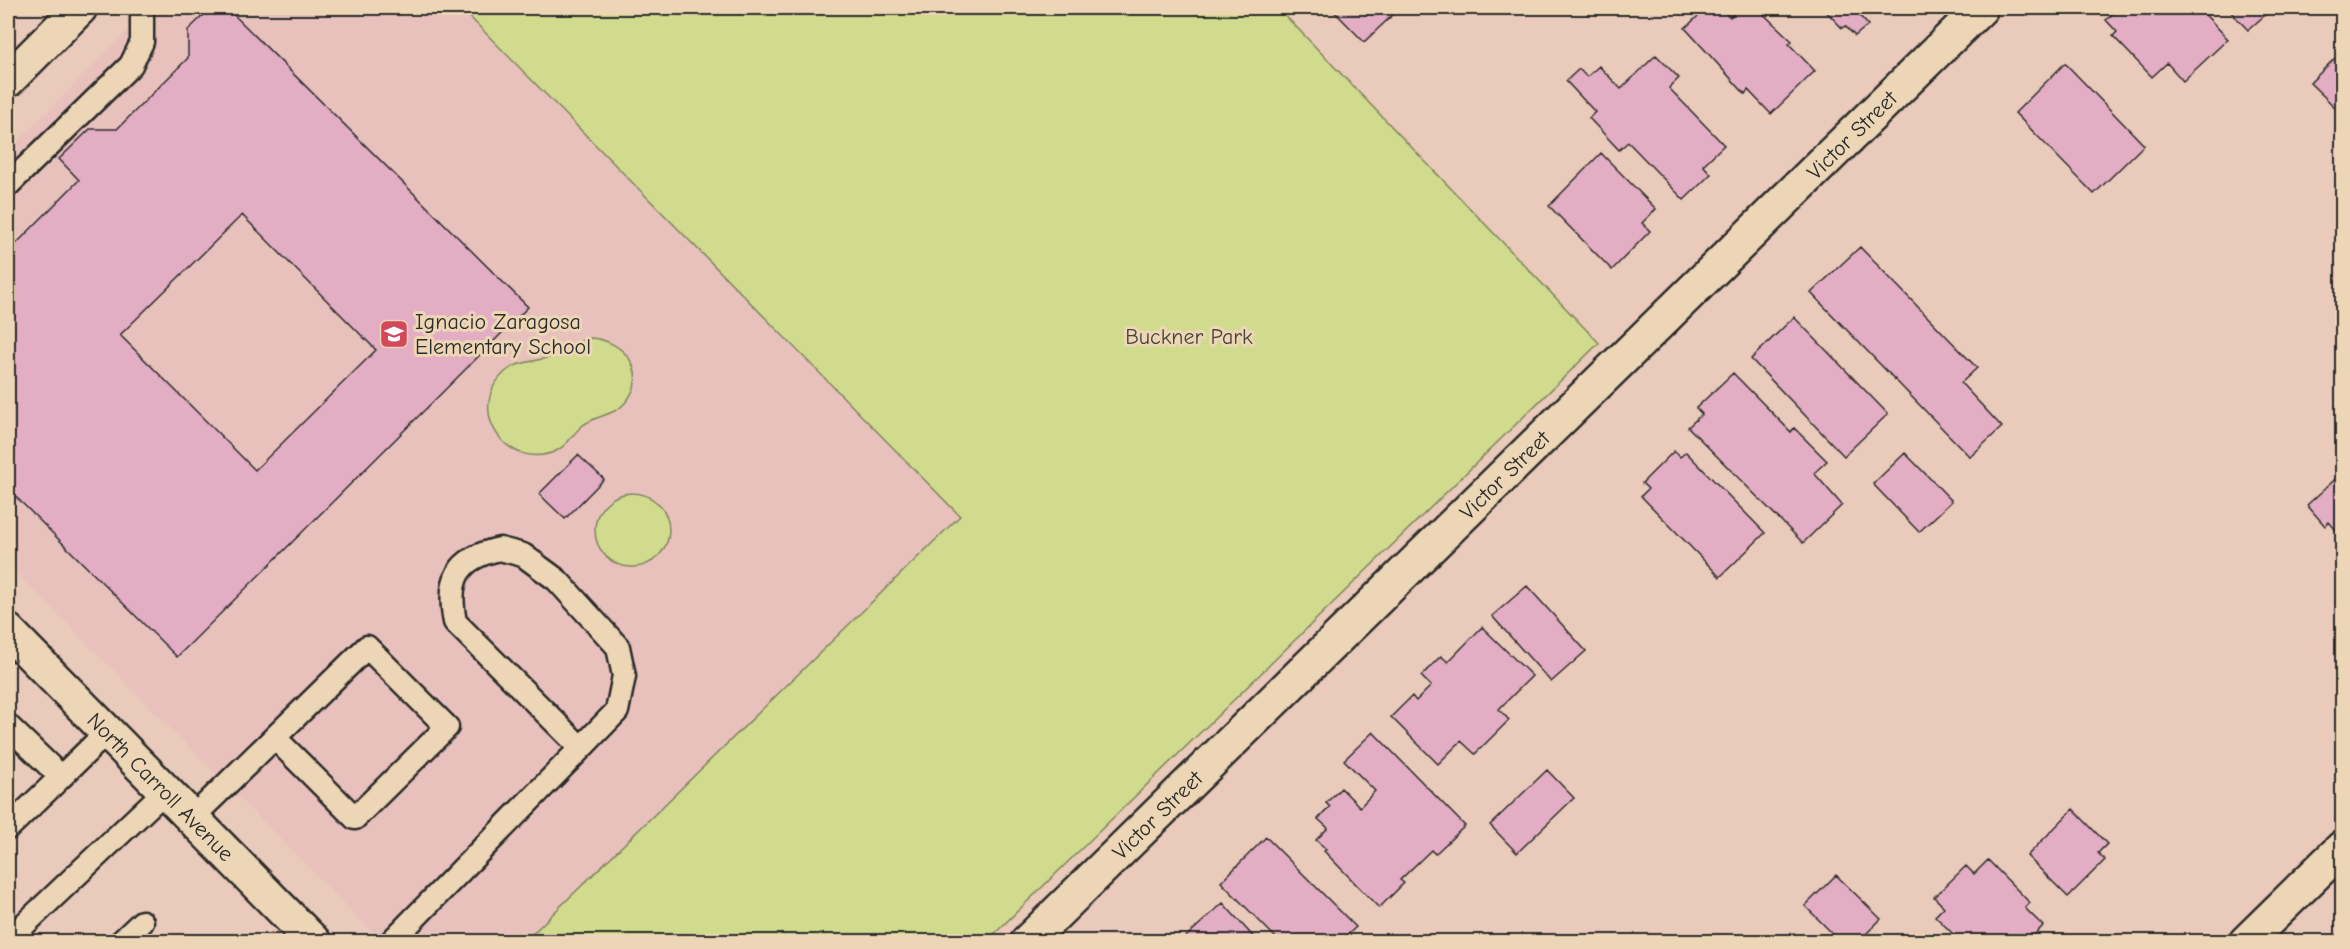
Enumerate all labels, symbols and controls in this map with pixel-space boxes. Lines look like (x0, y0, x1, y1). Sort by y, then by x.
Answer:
street label: Victor Street (1802, 85, 1903, 185)
place label: Ignacio Zaragosa Elementary School (415, 309, 591, 360)
school or university icon: Ignacio Zaragosa Elementary School (378, 318, 410, 350)
park label: Buckner Park (1125, 324, 1253, 350)
street label: Victor Street (1455, 425, 1556, 525)
street label: North Carroll Avenue (81, 707, 239, 867)
street label: Victor Street (1107, 765, 1209, 865)

